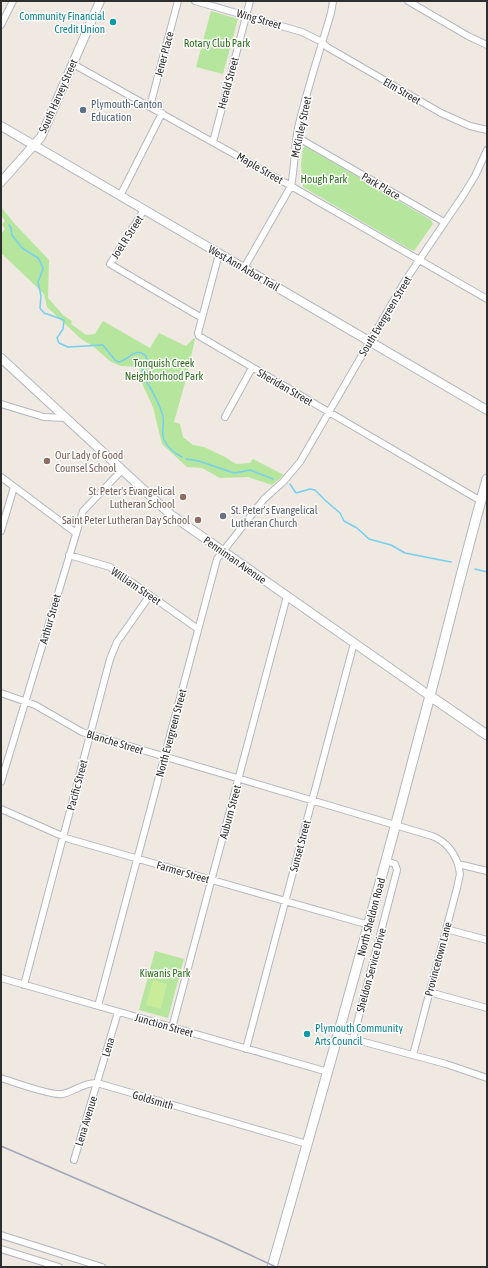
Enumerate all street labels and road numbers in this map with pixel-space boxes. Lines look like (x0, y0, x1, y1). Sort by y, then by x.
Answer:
street label: Wing Street (235, 7, 283, 31)
street label: Jener Place (152, 30, 176, 78)
street label: Herald Street (215, 56, 241, 110)
street label: South Harvey Street (36, 57, 80, 135)
street label: Elm Street (381, 76, 423, 106)
street label: McKinley Street (289, 95, 313, 159)
street label: Maple Street (235, 150, 285, 186)
street label: Park Place (360, 170, 402, 202)
street label: Joel R Street (109, 213, 145, 261)
street label: West Ann Arbor Trail (206, 243, 282, 293)
street label: South Evergreen Street (356, 274, 414, 358)
street label: Sheridan Street (255, 366, 315, 408)
street label: Penniman Avenue (201, 534, 269, 586)
street label: William Street (109, 565, 163, 607)
street label: Arthur Street (37, 593, 63, 645)
street label: North Evergreen Street (153, 688, 189, 778)
street label: Blanche Street (85, 728, 145, 756)
street label: Pacific Street (64, 758, 90, 812)
street label: Auburn Street (217, 784, 243, 840)
street label: Sunset Street (287, 819, 313, 873)
street label: Farmer Street (155, 859, 211, 885)
street label: North Sheldon Road (355, 876, 387, 958)
street label: Provincetown Lane (422, 921, 454, 997)
street label: Sheldon Service Drive (354, 927, 388, 1013)
street label: Junction Street (133, 1011, 195, 1039)
street label: Lena (99, 1036, 117, 1058)
street label: Goldsmith (131, 1088, 175, 1112)
street label: Lena Avenue (73, 1095, 99, 1147)

